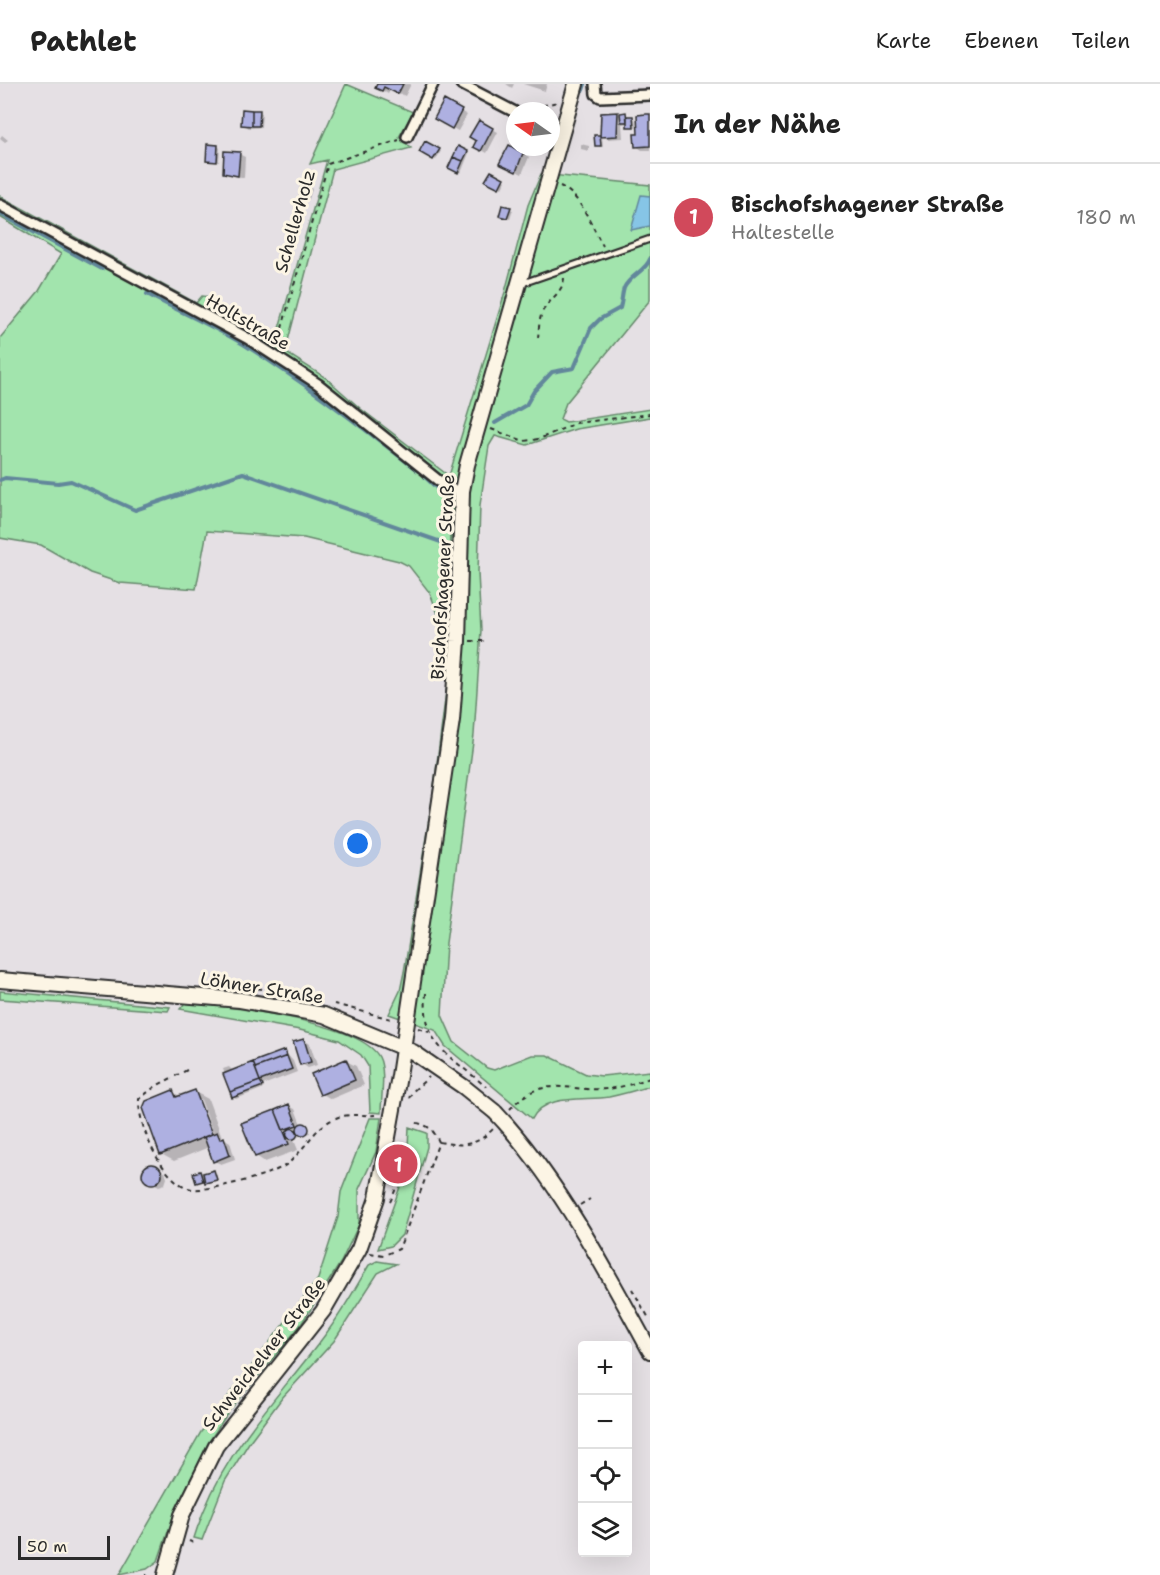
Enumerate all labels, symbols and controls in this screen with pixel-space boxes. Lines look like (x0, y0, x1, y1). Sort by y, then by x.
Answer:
text: Pathlet (30, 22, 137, 60)
text: Karte (876, 27, 931, 55)
text: Ebenen (964, 27, 1039, 55)
text: Teilen (1072, 27, 1130, 55)
north arrow (506, 102, 560, 156)
text: In der Nähe (674, 106, 841, 141)
street label: Schellerholz (269, 167, 321, 275)
text: Bischofshagener Straße (731, 190, 1004, 219)
text: 1 (689, 204, 698, 230)
text: 180 m (1076, 204, 1136, 230)
text: Haltestelle (731, 219, 835, 245)
street label: Holtstraße (201, 288, 295, 356)
street label: Bischofshagener Straße (426, 474, 460, 680)
your location (343, 829, 372, 858)
street label: Löhner Straße (199, 966, 325, 1010)
pin: 1 (378, 1142, 418, 1186)
street label: Schweichelner Straße (197, 1273, 331, 1435)
map controls (578, 1341, 632, 1557)
button: + (578, 1341, 632, 1395)
button: − (578, 1395, 632, 1449)
button: locate (578, 1449, 632, 1503)
button: layers (578, 1503, 632, 1557)
scale bar (18, 1533, 110, 1560)
text: 50 m (27, 1536, 67, 1557)

